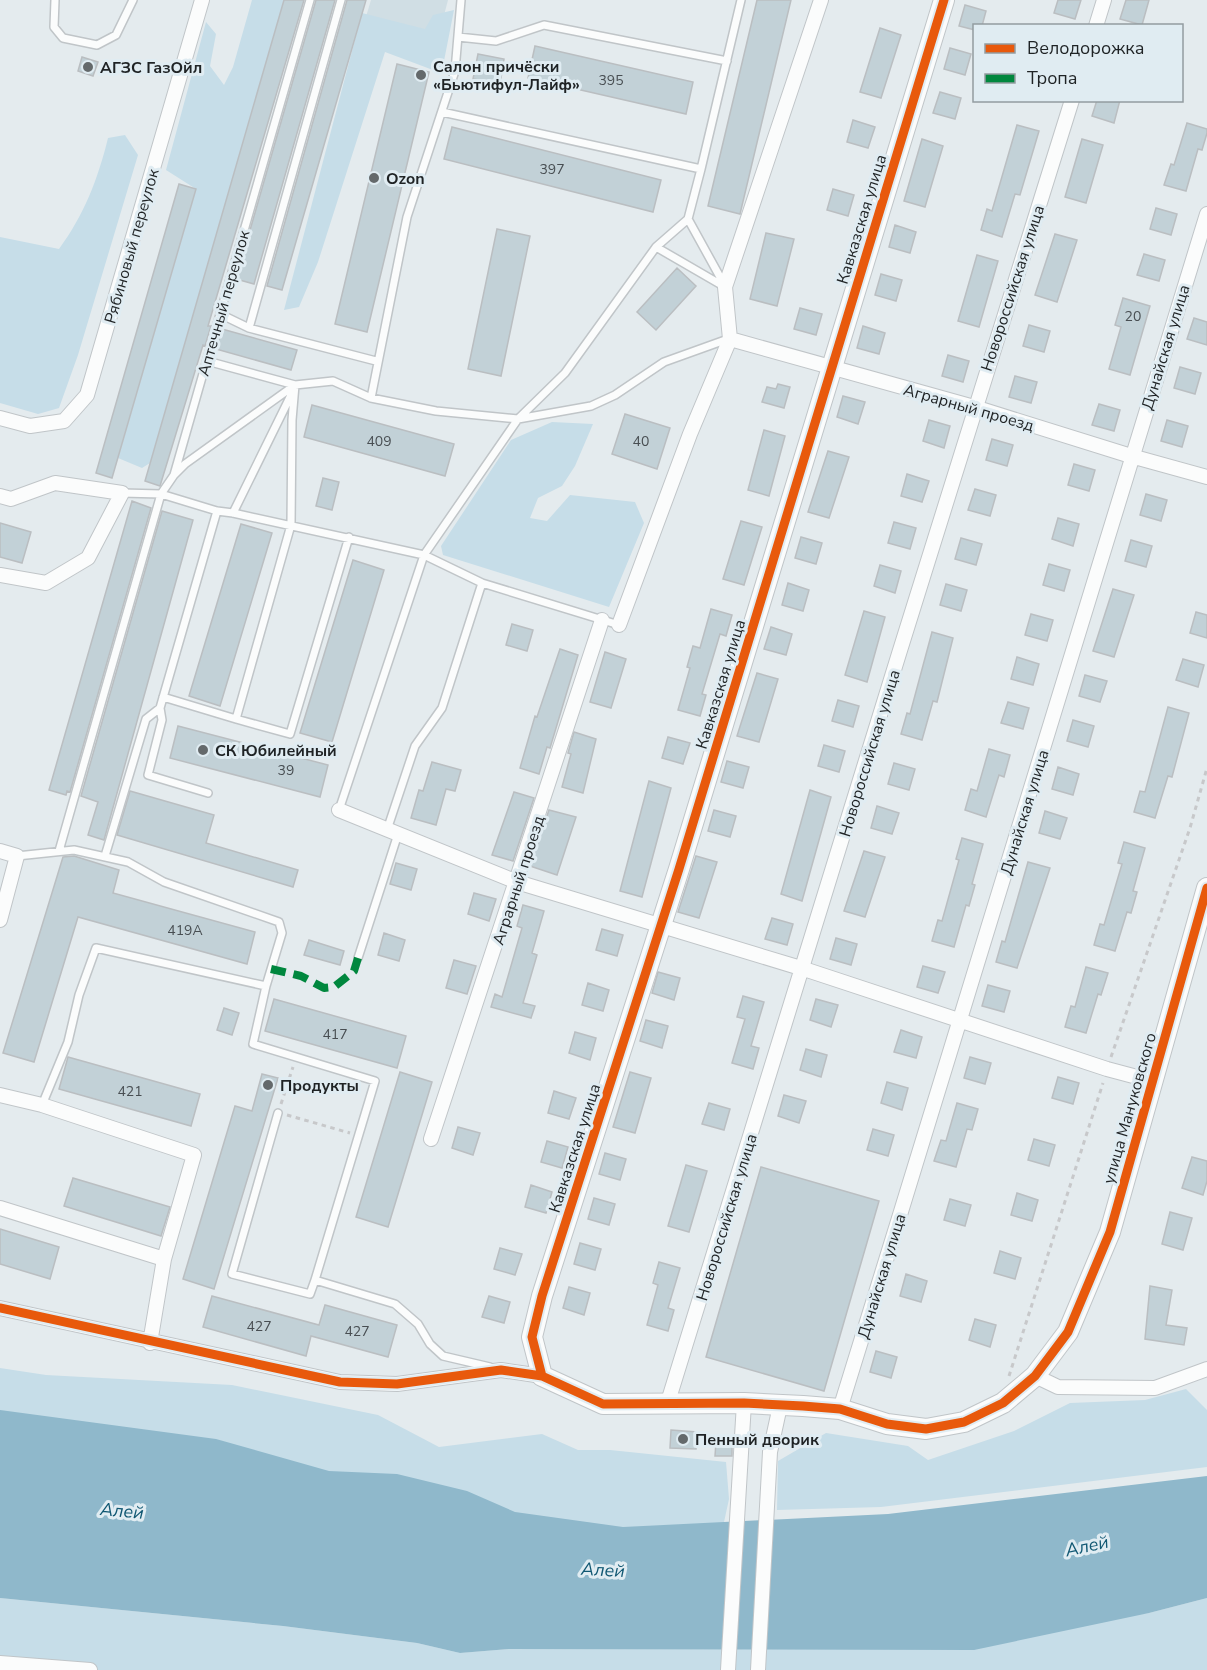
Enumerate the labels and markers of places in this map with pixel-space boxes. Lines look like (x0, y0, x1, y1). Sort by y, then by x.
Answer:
place label: Салон причёски «Бьютифул-Лайф» (433, 56, 580, 96)
place label: АГЗС ГазОйл (100, 57, 202, 79)
marker: АГЗС ГазОйл (81, 60, 95, 74)
marker: Салон причёски «Бьютифул-Лайф» (414, 68, 428, 82)
place label: Ozon (386, 168, 425, 190)
marker: Ozon (367, 171, 381, 185)
place label: СК Юбилейный (215, 740, 337, 762)
marker: СК Юбилейный (196, 743, 210, 757)
place label: Продукты (280, 1075, 359, 1097)
marker: Продукты (261, 1078, 275, 1092)
place label: Пенный дворик (695, 1429, 820, 1451)
marker: Пенный дворик (676, 1432, 690, 1446)

